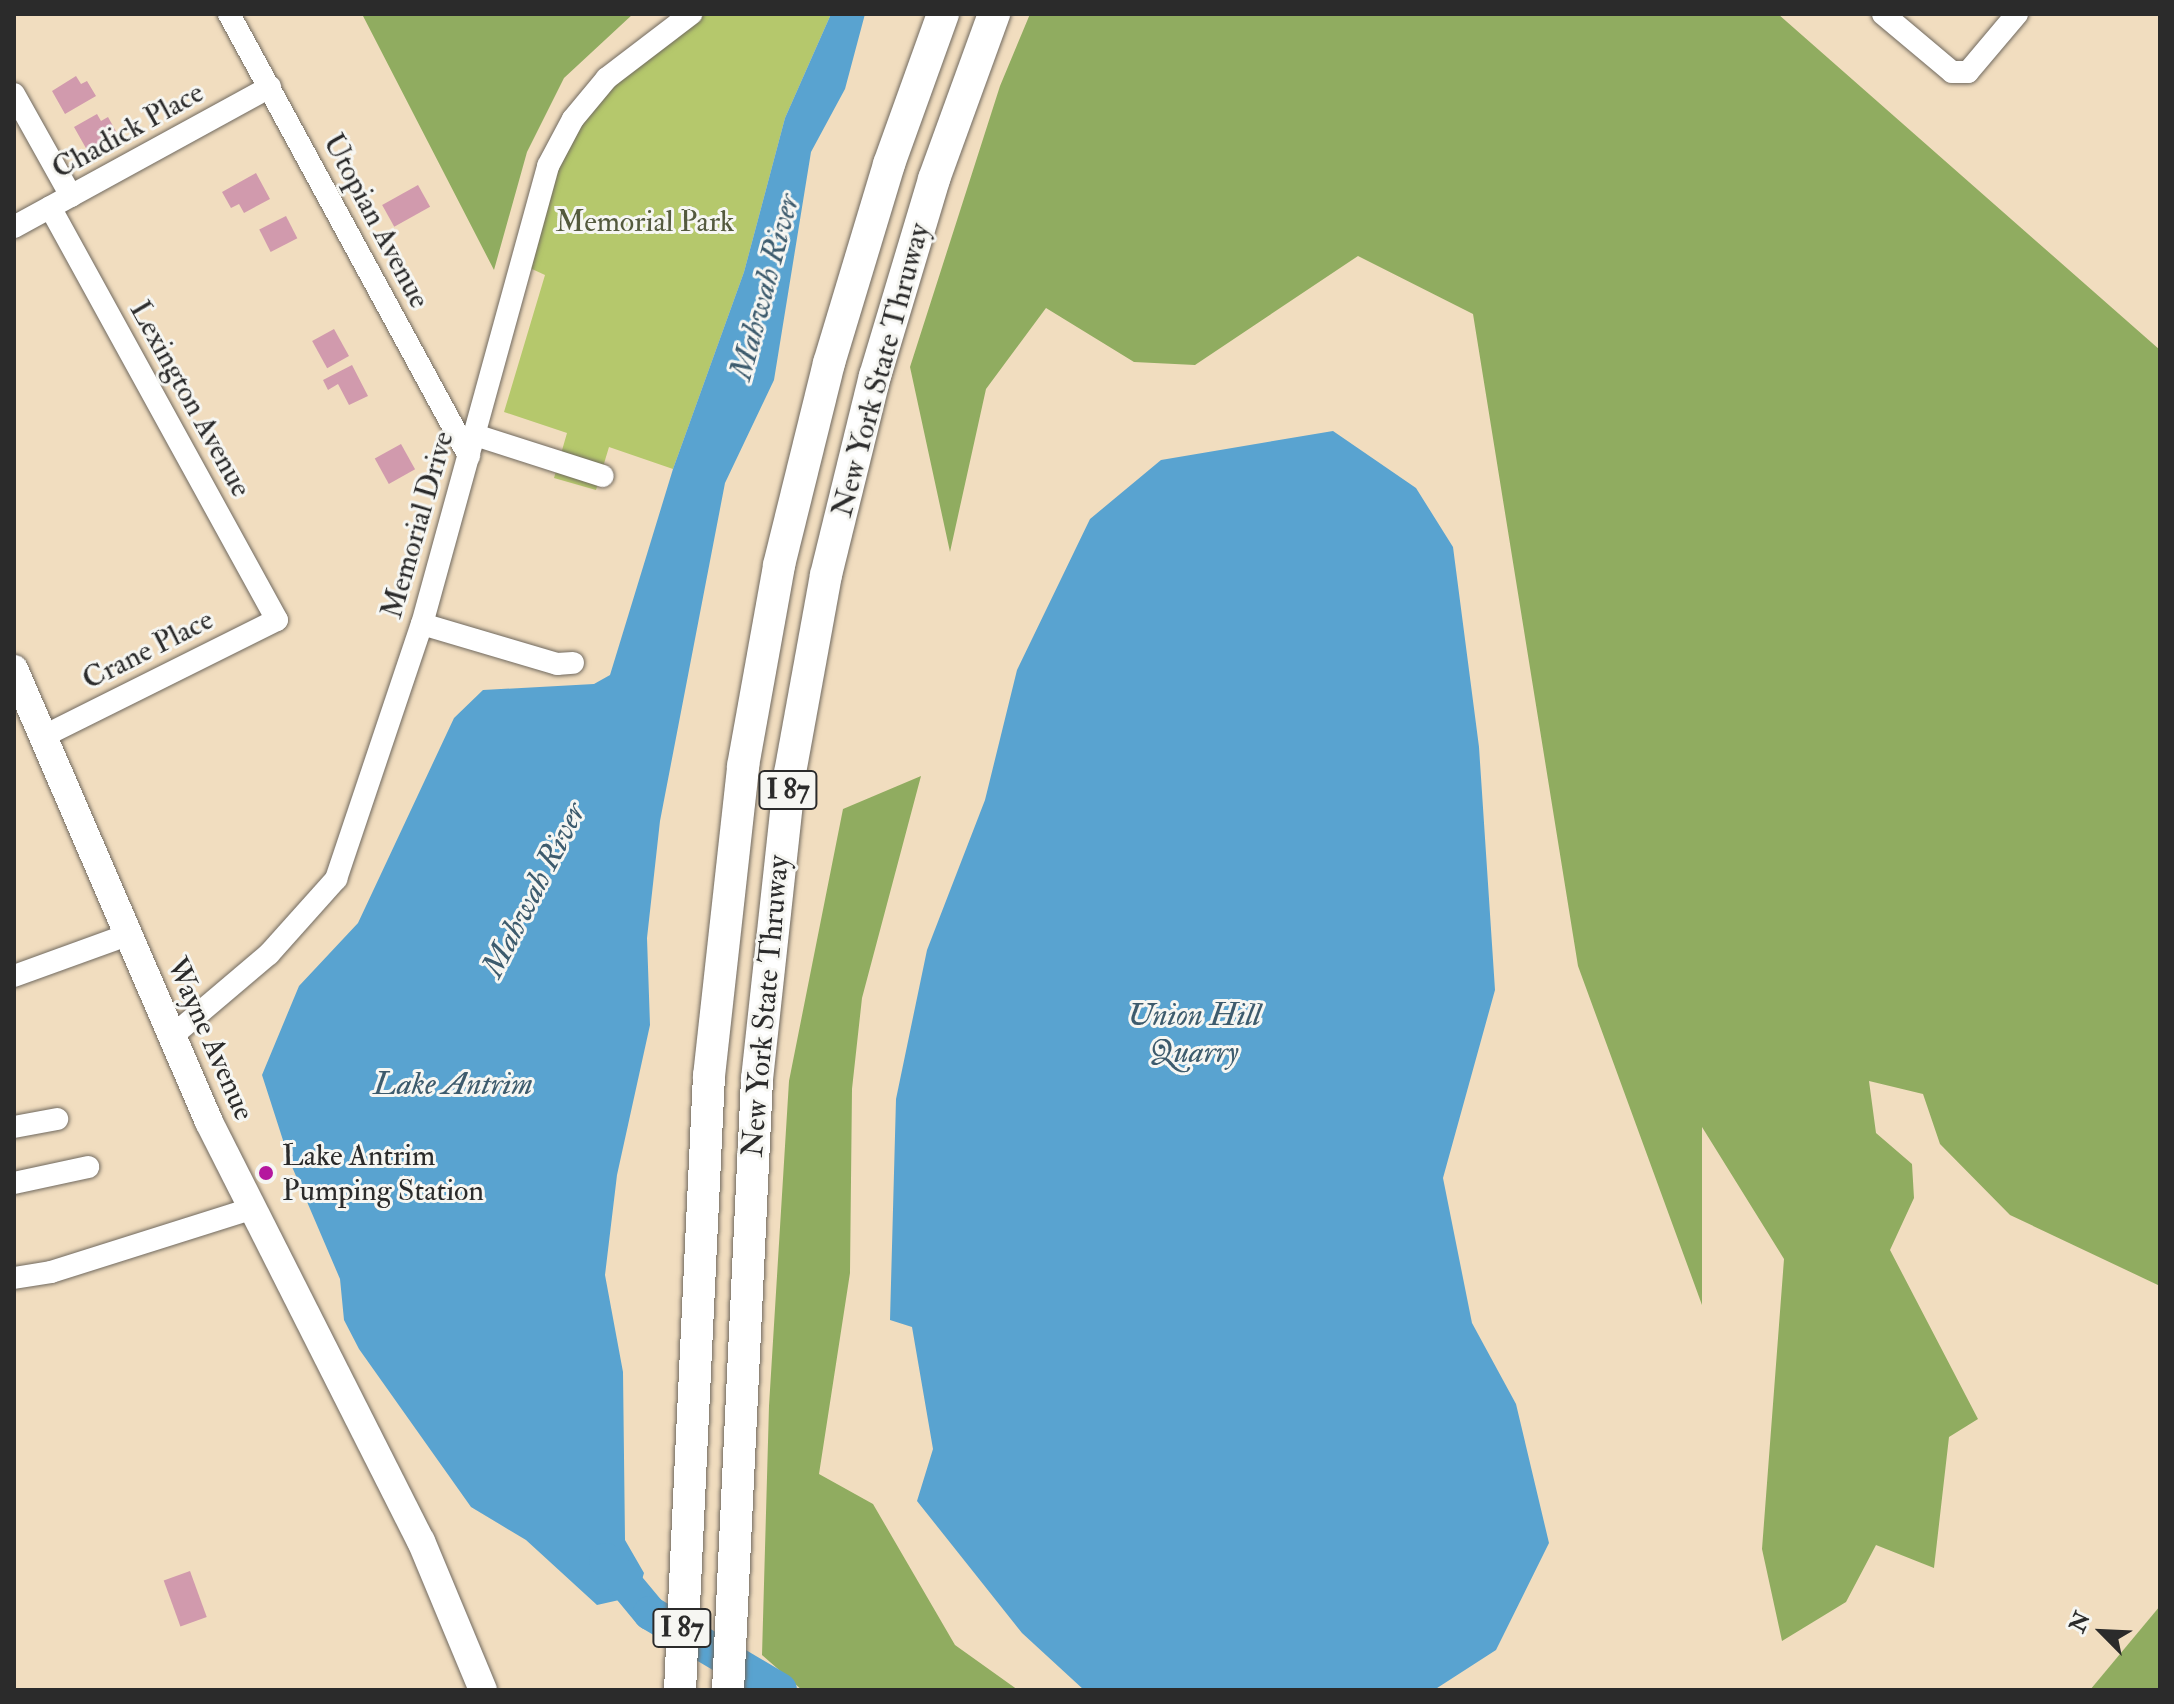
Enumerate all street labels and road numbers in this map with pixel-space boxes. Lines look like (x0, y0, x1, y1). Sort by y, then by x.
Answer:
street label: Chadick Place (46, 75, 210, 187)
street label: Utopian Avenue (315, 128, 437, 314)
street label: New York State Thruway (824, 219, 938, 521)
street label: Lexington Avenue (121, 295, 259, 503)
street label: Memorial Drive (374, 427, 462, 623)
street label: Crane Place (77, 602, 219, 698)
road number: I 87 (758, 766, 818, 814)
street label: New York State Thruway (735, 853, 797, 1159)
street label: Wayne Avenue (158, 952, 262, 1126)
road number: I 87 (652, 1604, 712, 1652)

